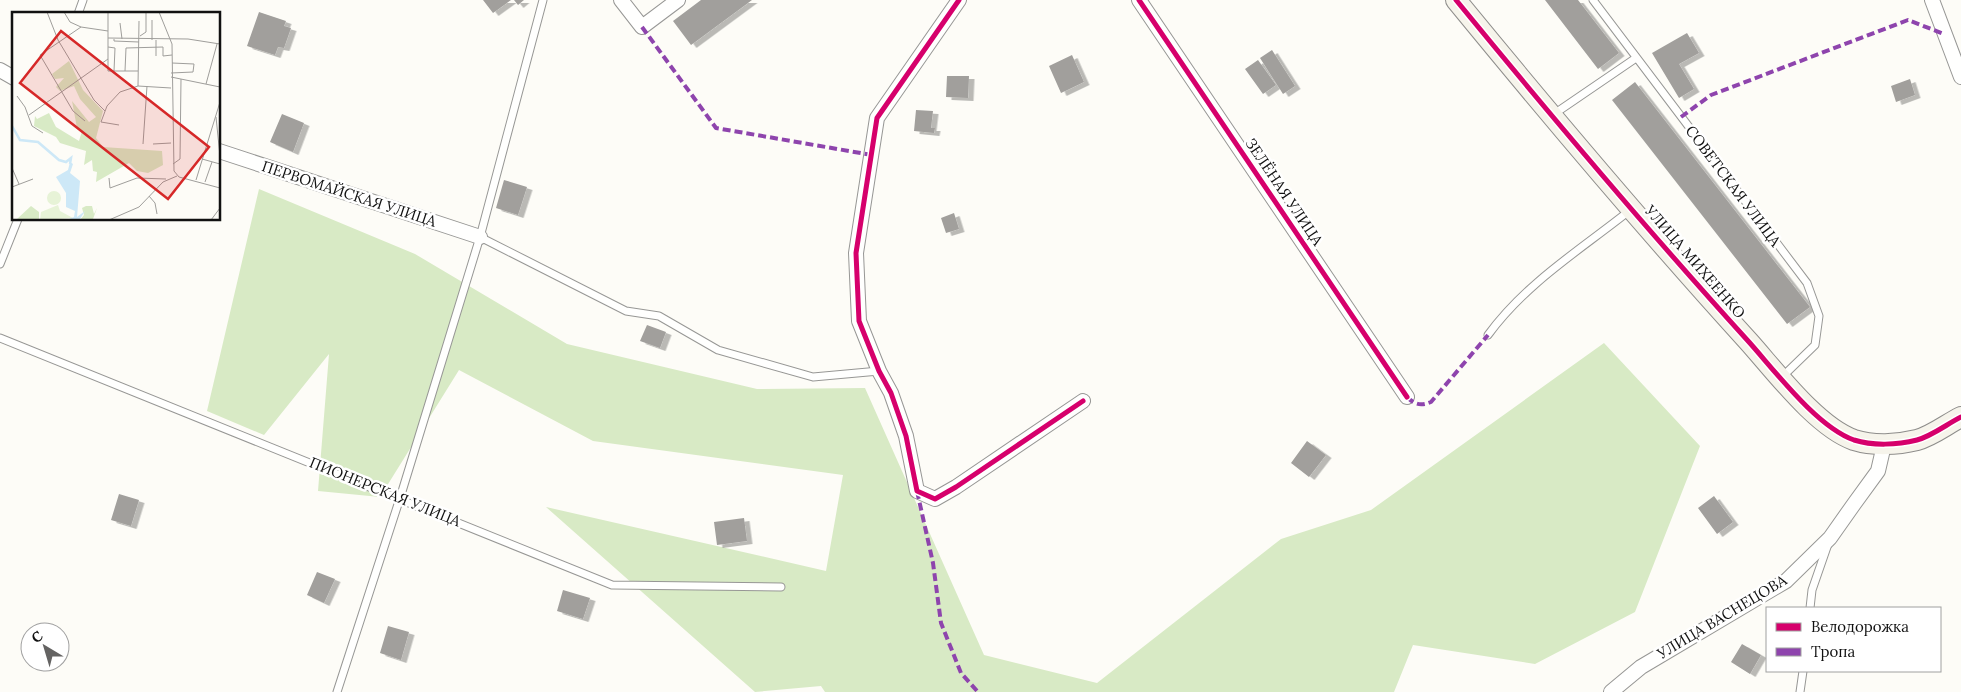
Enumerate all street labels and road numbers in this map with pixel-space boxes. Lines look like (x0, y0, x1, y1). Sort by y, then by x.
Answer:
street label: СОВЕТСКАЯ УЛИЦА (1682, 121, 1786, 251)
street label: ЗЕЛЁНАЯ УЛИЦА (1241, 134, 1328, 250)
street label: ПЕРВОМАЙСКАЯ УЛИЦА (260, 156, 439, 231)
street label: УЛИЦА МИХЕЕНКО (1640, 200, 1750, 322)
street label: ПИОНЕРСКАЯ УЛИЦА (307, 453, 464, 531)
street label: УЛИЦА ВАСНЕЦОВА (1653, 570, 1791, 663)

